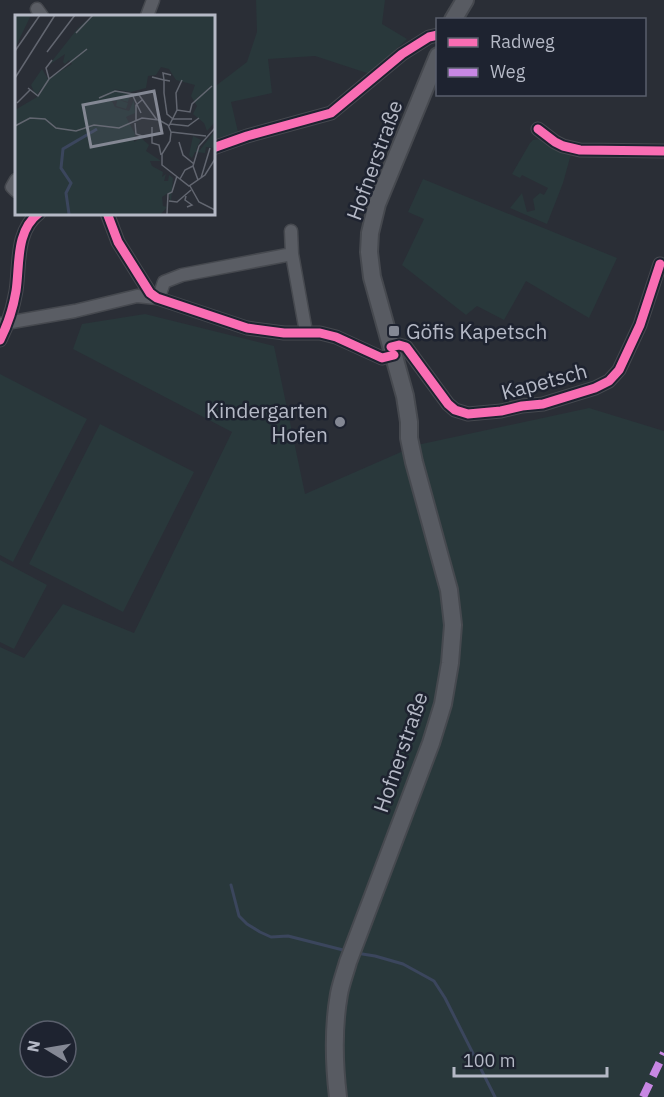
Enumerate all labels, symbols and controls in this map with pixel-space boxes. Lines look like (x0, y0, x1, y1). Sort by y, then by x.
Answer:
inset map (15, 15, 214, 214)
legend (436, 18, 646, 96)
text: Radweg (490, 30, 555, 53)
text: Weg (490, 60, 526, 83)
street label: Hofnerstraße (339, 96, 409, 224)
place label: Göfis Kapetsch (406, 317, 547, 345)
marker: Göfis Kapetsch (387, 324, 401, 338)
street label: Kapetsch (498, 356, 590, 406)
place label: Kindergarten Hofen (206, 396, 328, 448)
marker: Kindergarten Hofen (333, 415, 347, 429)
street label: Hofnerstraße (366, 688, 434, 816)
north arrow (18, 1019, 78, 1079)
text: N (22, 1039, 44, 1054)
scale bar (454, 1040, 607, 1078)
text: 100 m (463, 1049, 515, 1072)

